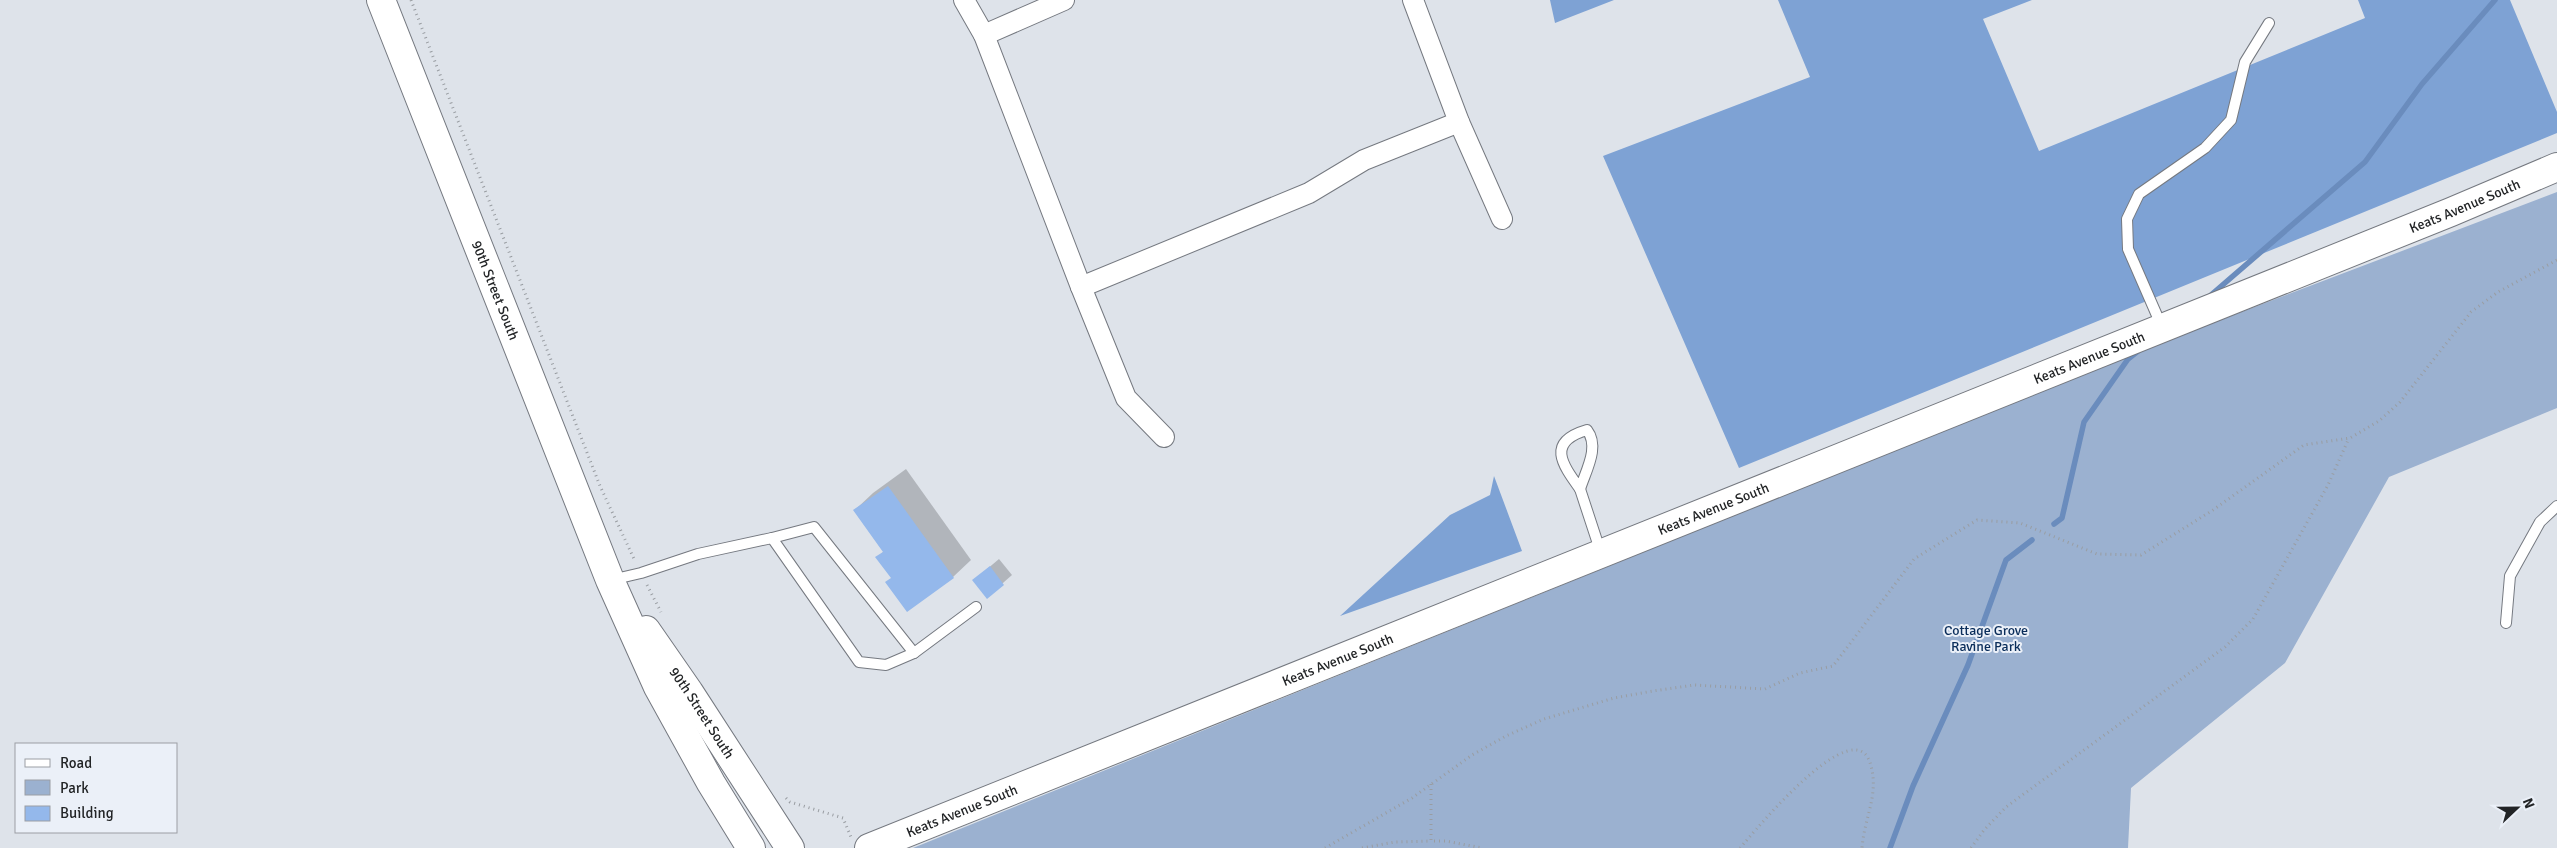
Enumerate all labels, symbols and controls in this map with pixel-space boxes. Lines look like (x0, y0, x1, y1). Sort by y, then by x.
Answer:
street label: Keats Avenue South (2407, 175, 2523, 236)
street label: 90th Street South (468, 238, 523, 342)
street label: Keats Avenue South (2031, 328, 2147, 387)
street label: Keats Avenue South (1655, 479, 1771, 539)
park label: Cottage Grove Ravine Park (1944, 622, 2028, 655)
street label: Keats Avenue South (1279, 630, 1396, 690)
street label: 90th Street South (666, 664, 738, 762)
legend (15, 743, 178, 833)
text: Road (60, 754, 92, 772)
text: Park (60, 779, 89, 797)
street label: Keats Avenue South (904, 781, 1020, 841)
north arrow (2492, 783, 2542, 833)
text: N (2519, 796, 2538, 811)
text: Building (60, 804, 114, 822)

